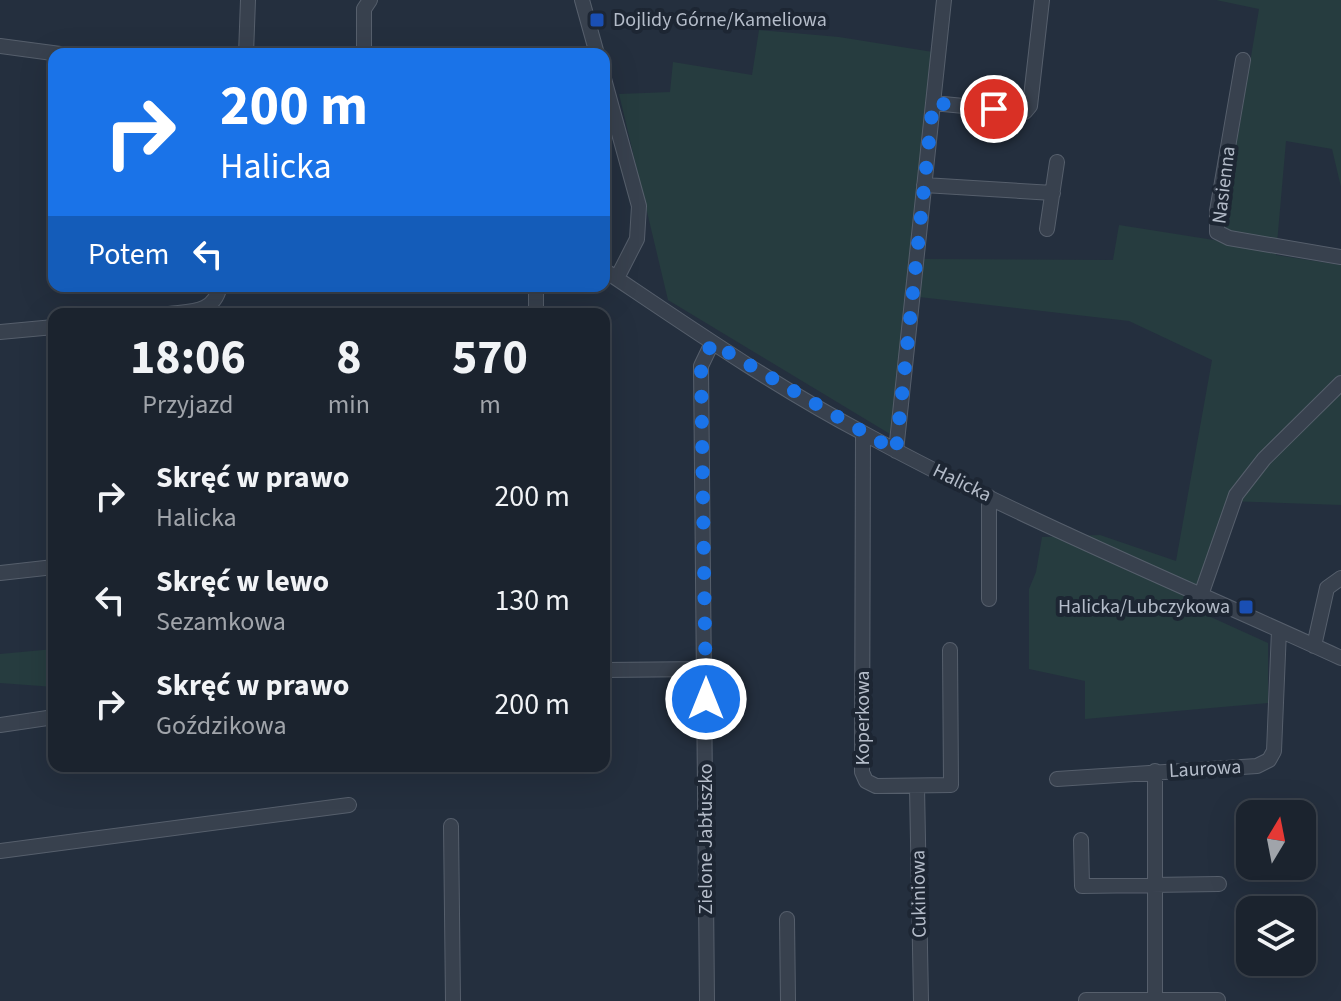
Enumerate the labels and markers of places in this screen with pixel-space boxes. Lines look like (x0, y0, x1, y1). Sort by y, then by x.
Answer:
place label: Dojlidy Górne/Kameliowa (613, 6, 827, 34)
marker: Dojlidy Górne/Kameliowa (588, 11, 606, 29)
pin (960, 75, 1028, 143)
place label: Halicka/Lubczykowa (1058, 593, 1230, 621)
marker: Halicka/Lubczykowa (1237, 598, 1255, 616)

